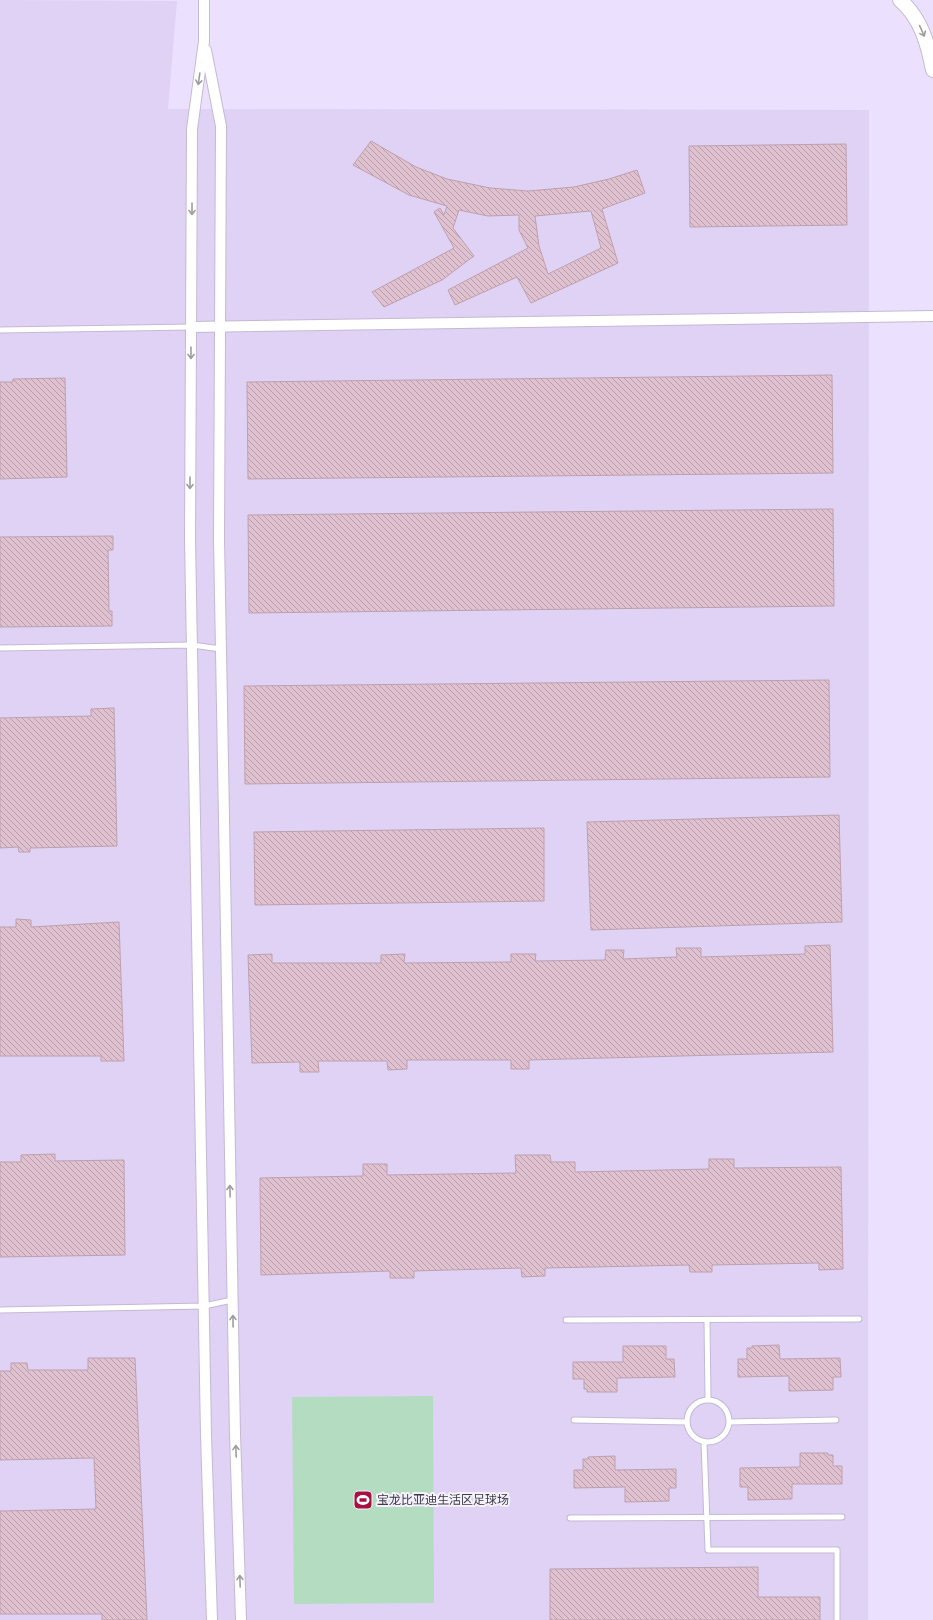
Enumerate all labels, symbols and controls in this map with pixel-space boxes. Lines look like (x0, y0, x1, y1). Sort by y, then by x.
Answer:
one-way arrow (919, 25, 926, 37)
one-way arrow (195, 72, 203, 85)
one-way arrow (188, 202, 196, 215)
one-way arrow (187, 346, 195, 359)
one-way arrow (186, 476, 194, 489)
one-way arrow (227, 1185, 234, 1198)
one-way arrow (229, 1315, 237, 1328)
one-way arrow (232, 1445, 239, 1458)
sports icon: 宝龙比亚迪生活区足球场 (352, 1489, 374, 1511)
place label: 宝龙比亚迪生活区足球场 (377, 1491, 509, 1509)
one-way arrow (236, 1575, 244, 1588)

